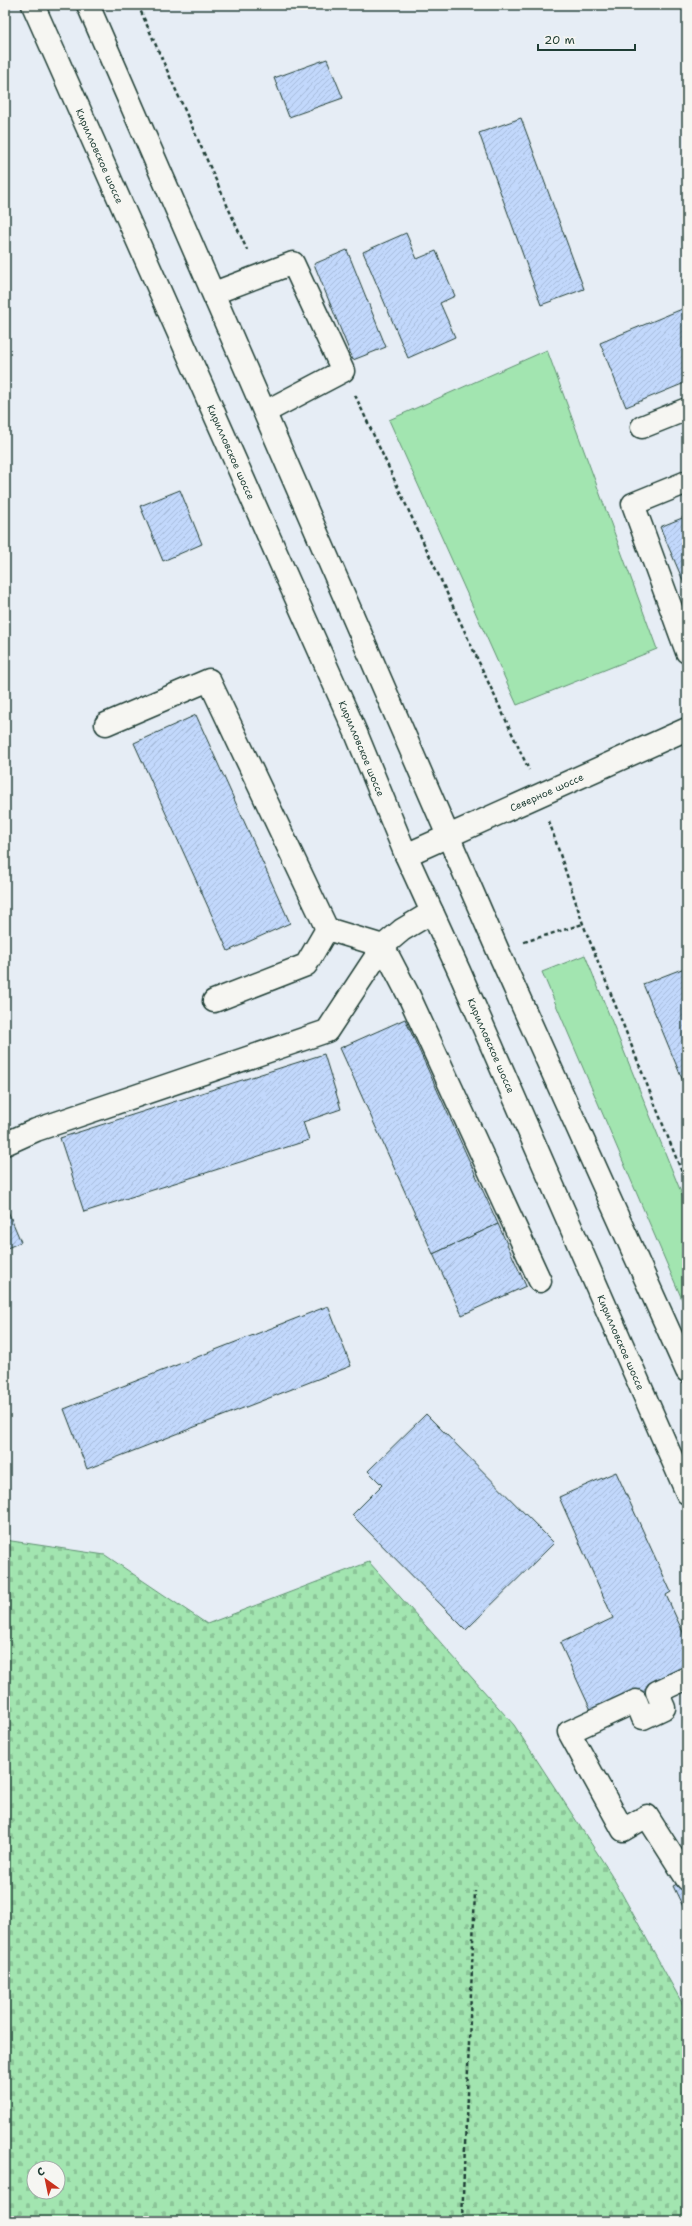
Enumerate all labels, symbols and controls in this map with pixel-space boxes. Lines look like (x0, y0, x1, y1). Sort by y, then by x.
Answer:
scale bar (538, 26, 635, 52)
text: 20 m (544, 32, 575, 48)
street label: Кирилловское шоссе (73, 106, 126, 206)
street label: Кирилловское шоссе (204, 403, 258, 502)
street label: Кирилловское шоссе (335, 699, 387, 799)
street label: Северное шоссе (508, 770, 586, 815)
street label: Кирилловское шоссе (465, 996, 518, 1096)
street label: Кирилловское шоссе (594, 1293, 647, 1392)
north arrow (26, 2160, 66, 2200)
text: С (34, 2164, 48, 2180)

